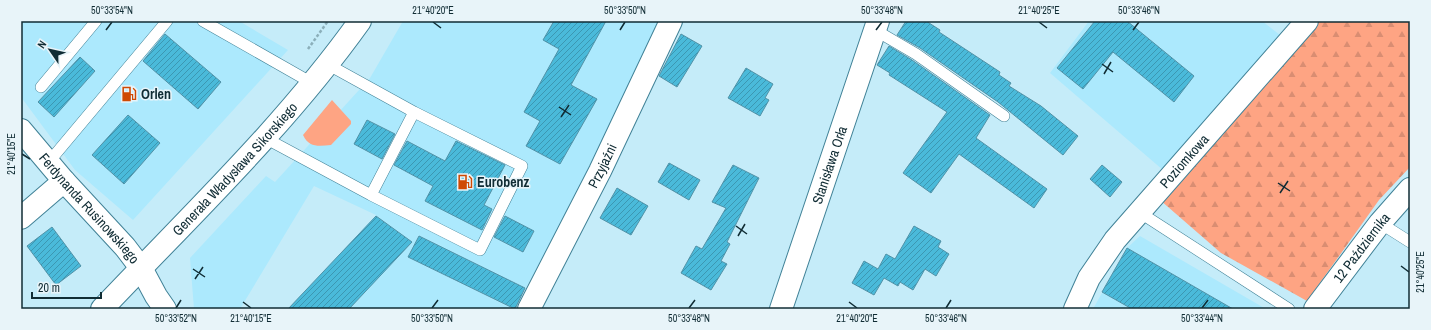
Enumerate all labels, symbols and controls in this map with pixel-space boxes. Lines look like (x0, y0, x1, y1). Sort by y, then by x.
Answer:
text: 50°33'54"N (91, 4, 133, 17)
text: 21°40'20"E (412, 4, 454, 17)
text: 50°33'50"N (604, 4, 646, 17)
text: 50°33'48"N (861, 4, 903, 17)
text: 21°40'25"E (1018, 4, 1060, 17)
text: 50°33'46"N (1118, 4, 1160, 17)
north arrow (30, 30, 70, 70)
text: N (34, 38, 49, 51)
fuel station icon: Orlen (120, 85, 138, 103)
place label: Orlen (141, 85, 171, 103)
street label: Generała Władysława Sikorskiego (168, 99, 301, 240)
street label: Stanisława Orła (808, 123, 851, 206)
street label: Poziomkowa (1156, 130, 1213, 192)
text: 21°40'15"E (5, 133, 18, 175)
street label: Przyjaźni (584, 141, 621, 191)
street label: Ferdynanda Rusinowskiego (35, 149, 143, 267)
fuel station icon: Eurobenz (456, 173, 474, 191)
place label: Eurobenz (477, 173, 530, 191)
street label: 12 Października (1329, 209, 1394, 286)
text: 21°40'25"E (1414, 251, 1427, 293)
scale bar (32, 274, 101, 300)
text: 20 m (38, 280, 60, 296)
text: 50°33'52"N (155, 312, 197, 325)
text: 21°40'15"E (230, 312, 272, 325)
text: 50°33'50"N (411, 312, 453, 325)
text: 50°33'48"N (668, 312, 710, 325)
text: 21°40'20"E (836, 312, 878, 325)
text: 50°33'46"N (925, 312, 967, 325)
text: 50°33'44"N (1181, 312, 1223, 325)

